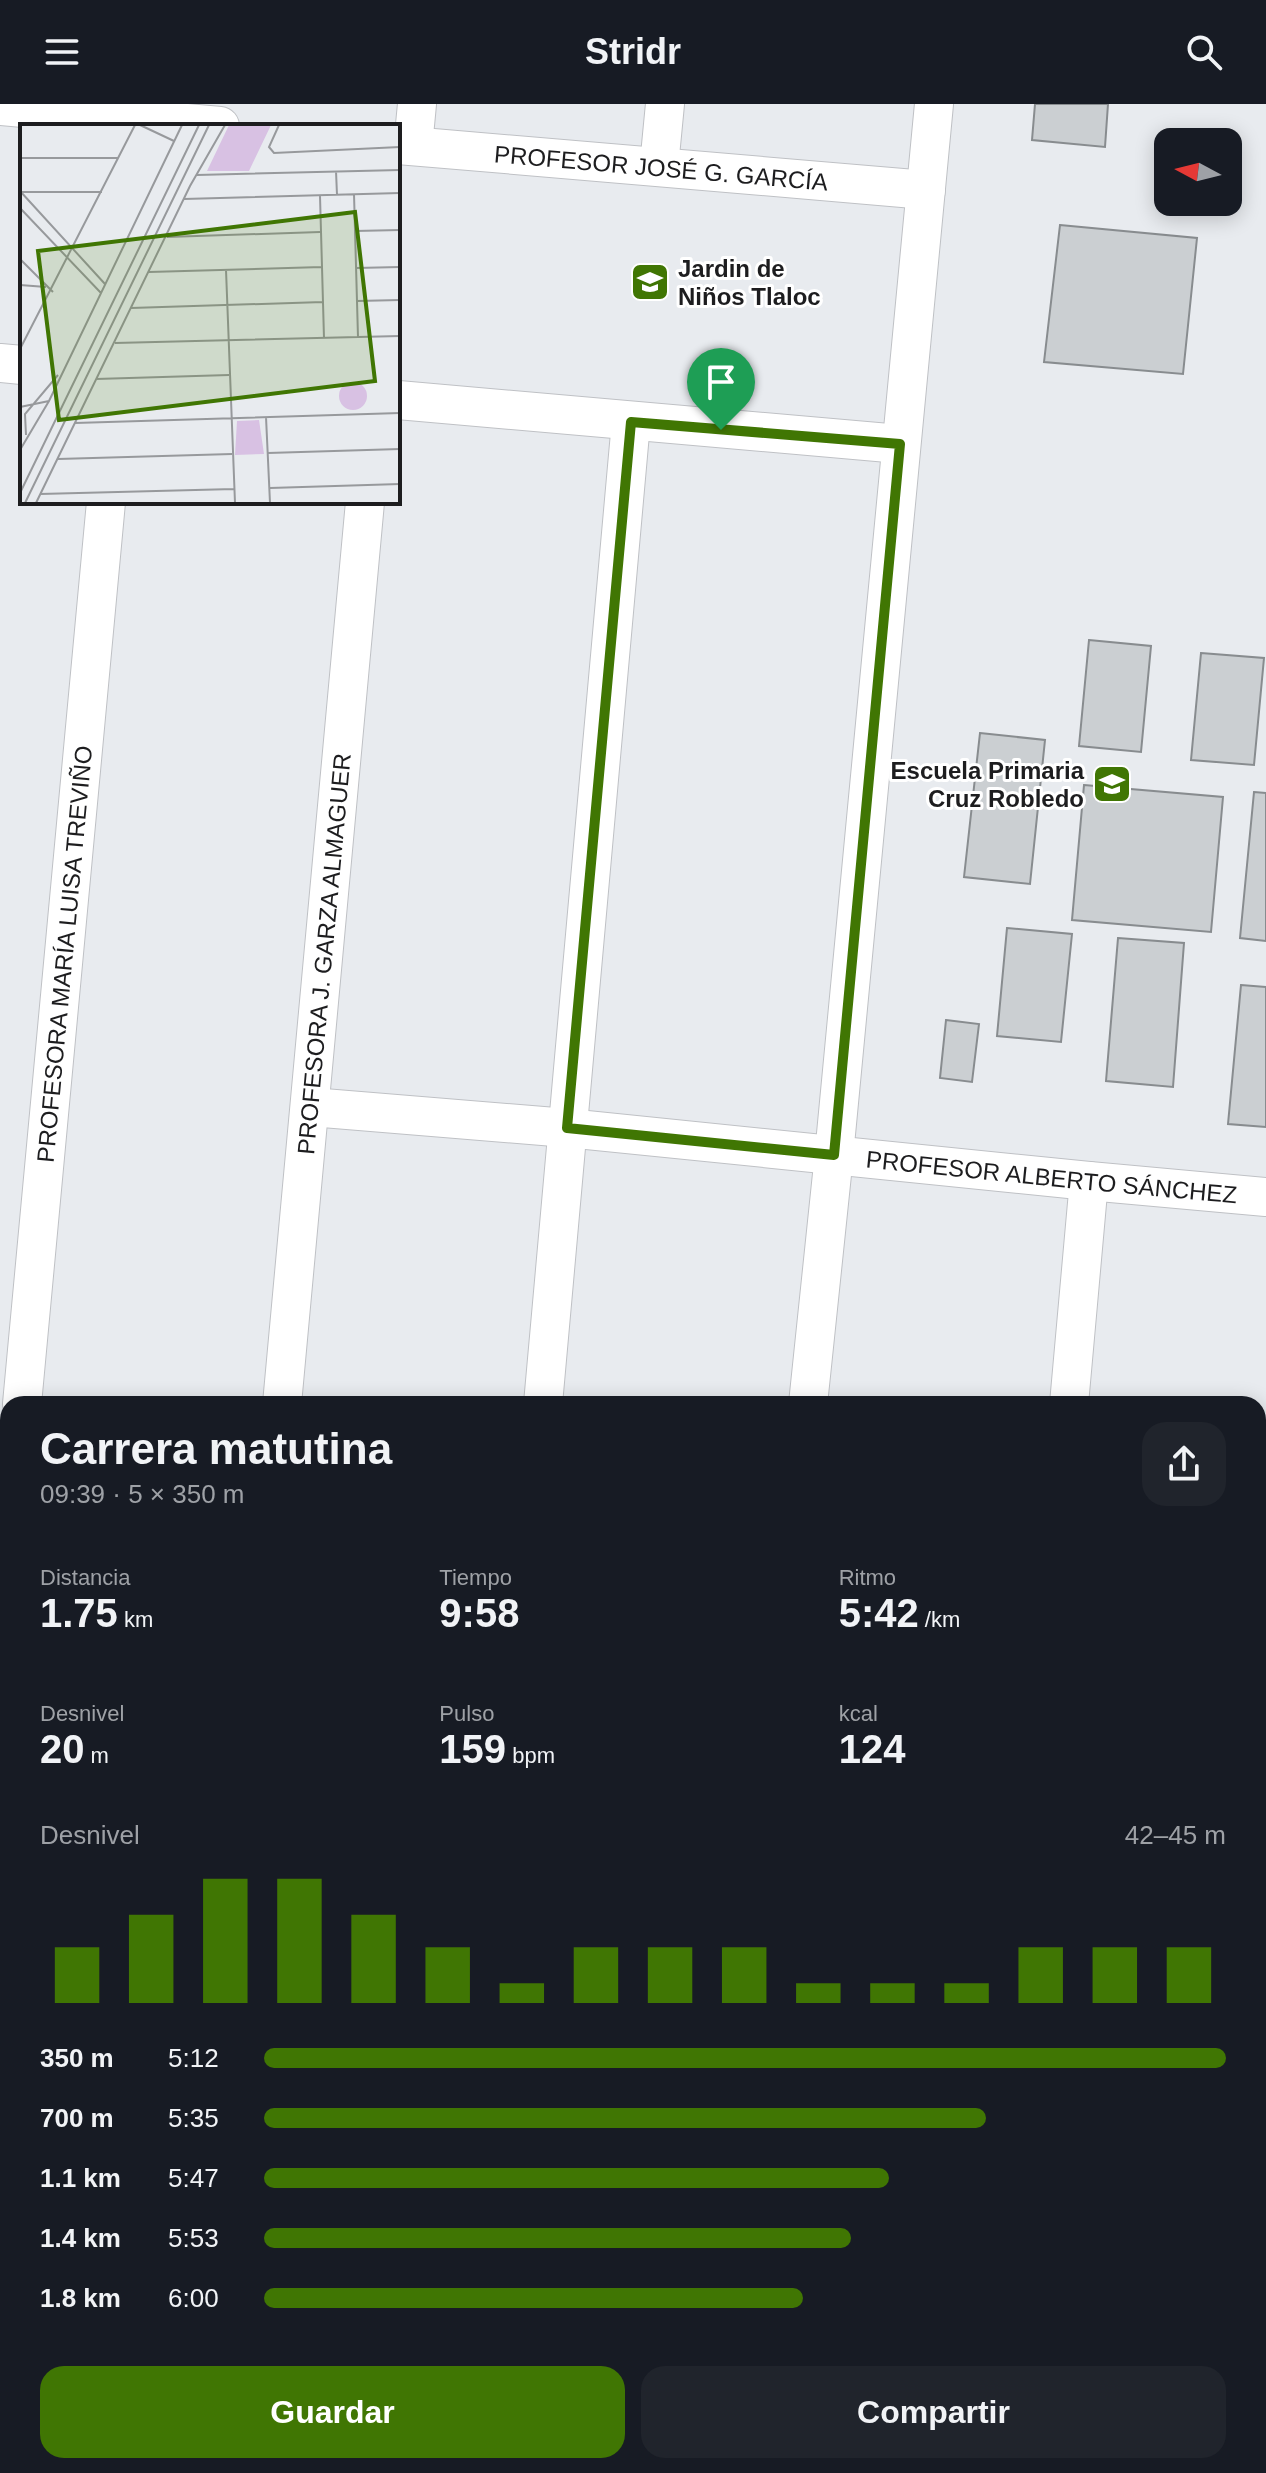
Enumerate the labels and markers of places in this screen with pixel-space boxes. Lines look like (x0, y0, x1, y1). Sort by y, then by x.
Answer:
place label: Jardin de Niños Tlaloc (678, 255, 821, 310)
school or university icon: Jardin de Niños Tlaloc (629, 261, 671, 303)
pin (687, 348, 755, 430)
place label: Escuela Primaria Cruz Robledo (891, 757, 1085, 812)
school or university icon: Escuela Primaria Cruz Robledo (1091, 763, 1133, 805)

